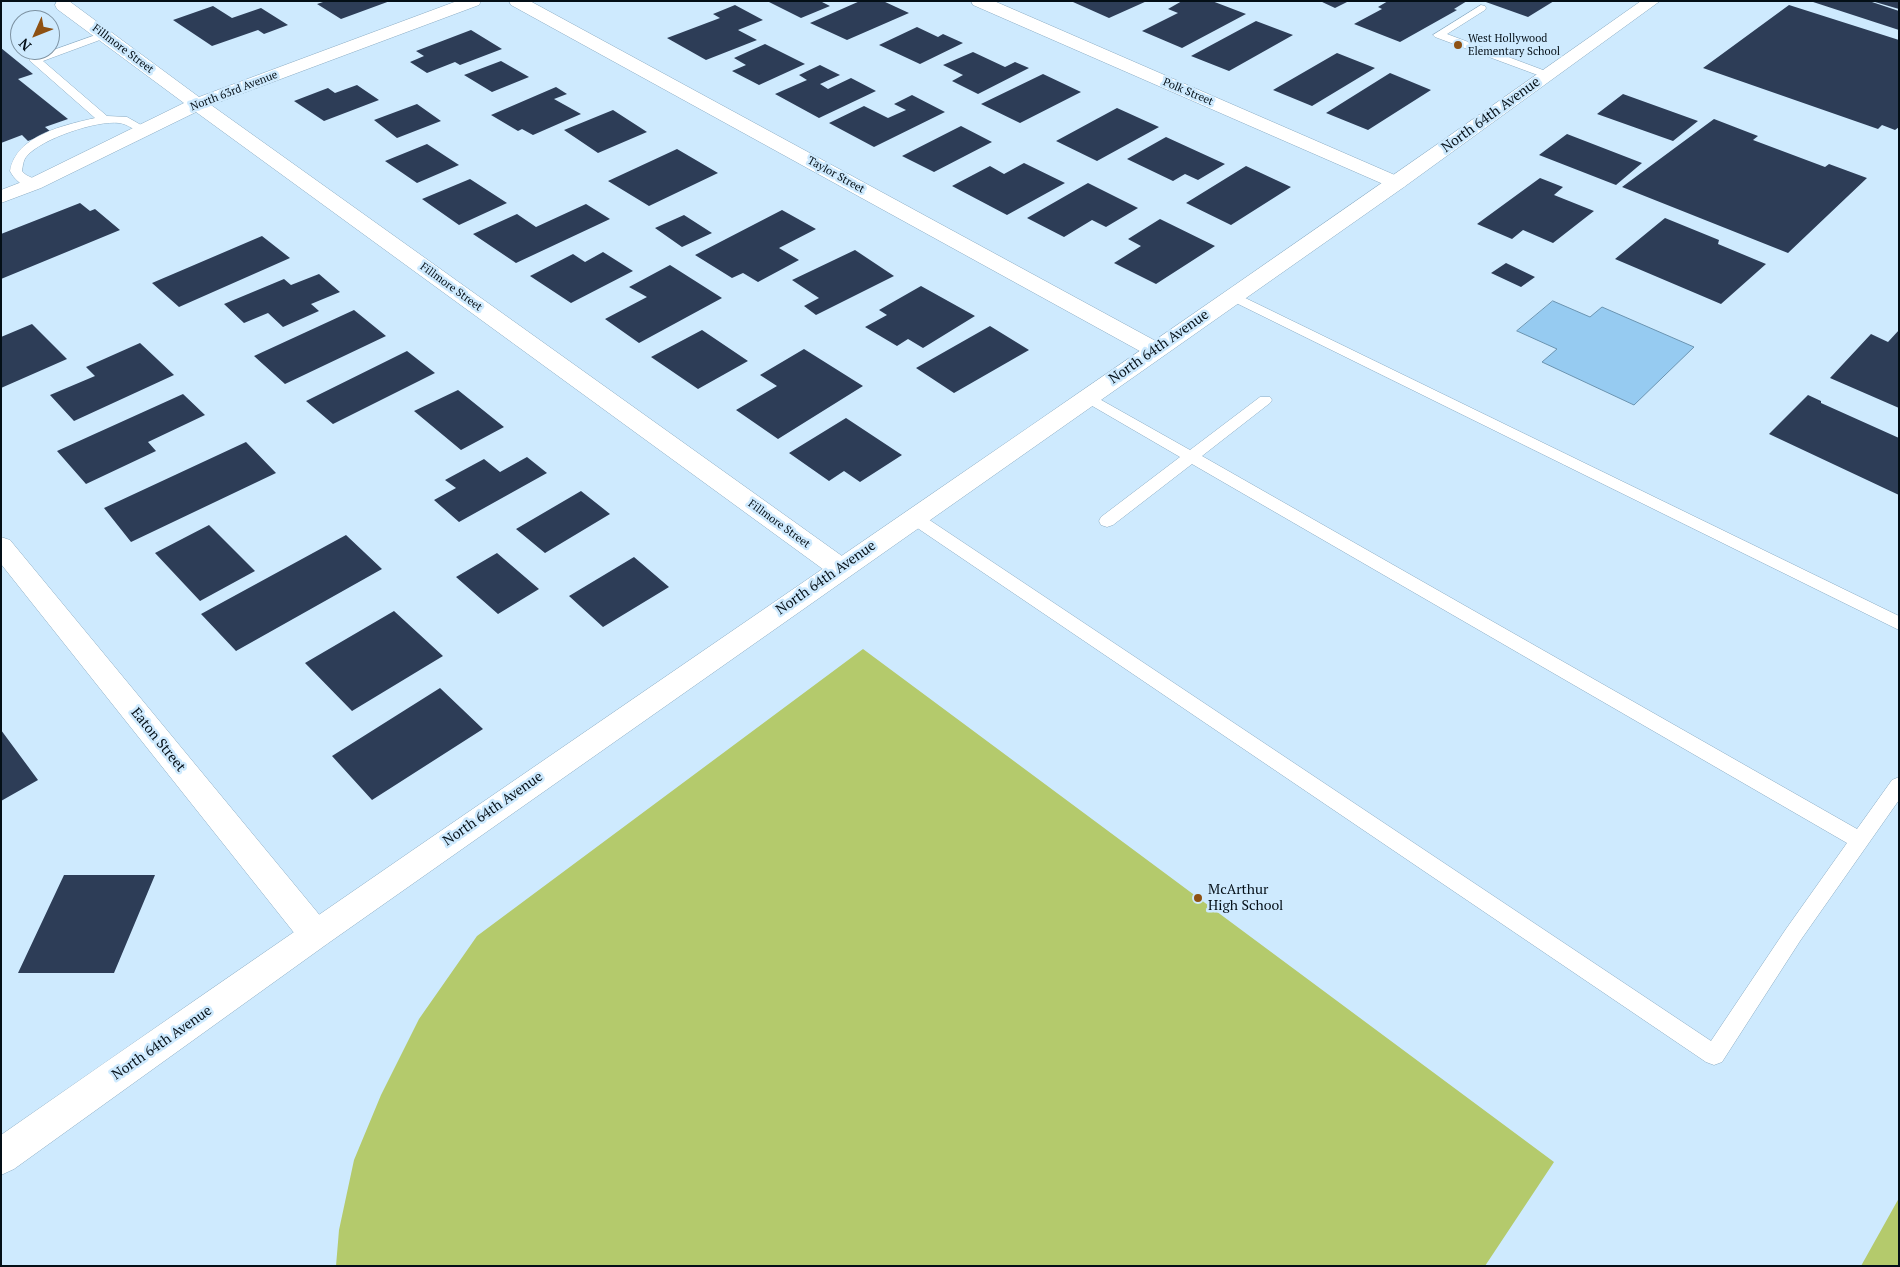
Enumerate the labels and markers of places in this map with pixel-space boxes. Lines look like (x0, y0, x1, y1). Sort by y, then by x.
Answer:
place label: West Hollywood Elementary School (1468, 32, 1560, 58)
marker: West Hollywood Elementary School (1452, 39, 1464, 51)
place label: McArthur High School (1208, 882, 1283, 914)
marker: McArthur High School (1192, 892, 1204, 904)

